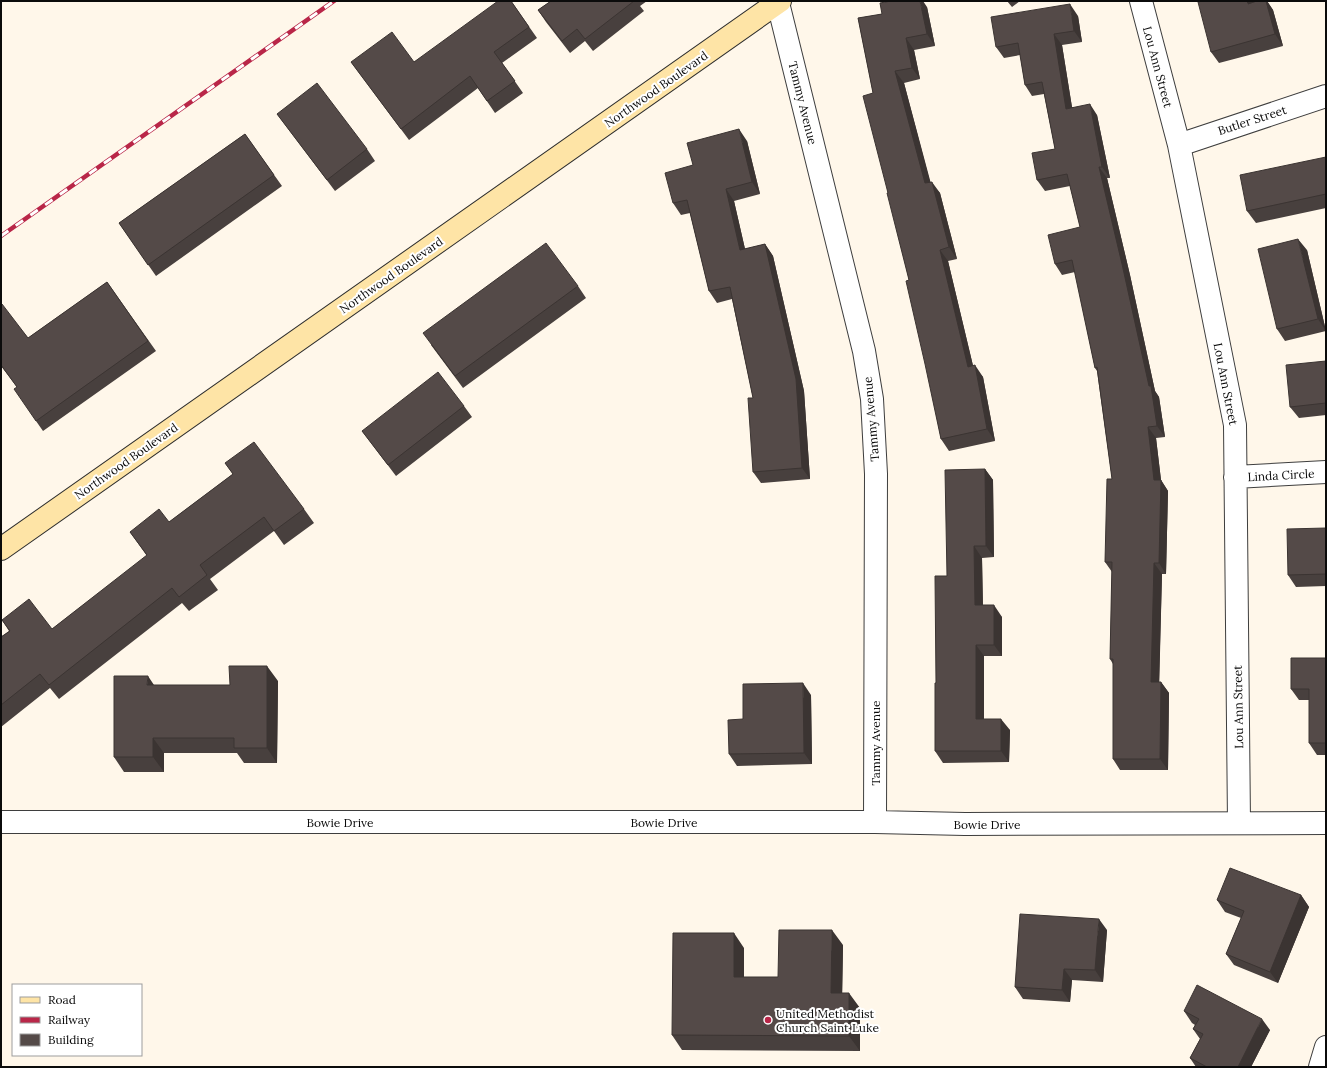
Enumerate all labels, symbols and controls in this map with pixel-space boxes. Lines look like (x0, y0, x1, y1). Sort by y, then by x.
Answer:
street label: Lou Ann Street (1140, 25, 1176, 110)
street label: Northwood Boulevard (601, 48, 711, 130)
street label: Tammy Avenue (785, 60, 821, 147)
street label: Butler Street (1216, 102, 1289, 138)
street label: Northwood Boulevard (336, 234, 446, 316)
street label: Lou Ann Street (1211, 342, 1241, 427)
street label: Tammy Avenue (860, 375, 882, 462)
street label: Northwood Boulevard (71, 420, 181, 502)
street label: Linda Circle (1247, 466, 1315, 484)
street label: Lou Ann Street (1230, 665, 1246, 749)
street label: Tammy Avenue (868, 700, 883, 786)
street label: Bowie Drive (306, 815, 374, 830)
street label: Bowie Drive (630, 815, 698, 830)
street label: Bowie Drive (953, 817, 1021, 832)
legend (12, 984, 142, 1056)
text: Road (48, 992, 76, 1007)
place label: United Methodist Church Saint Luke (776, 1006, 879, 1035)
text: Railway (48, 1012, 91, 1027)
marker: United Methodist Church Saint Luke (763, 1015, 773, 1025)
text: Building (48, 1032, 94, 1047)

